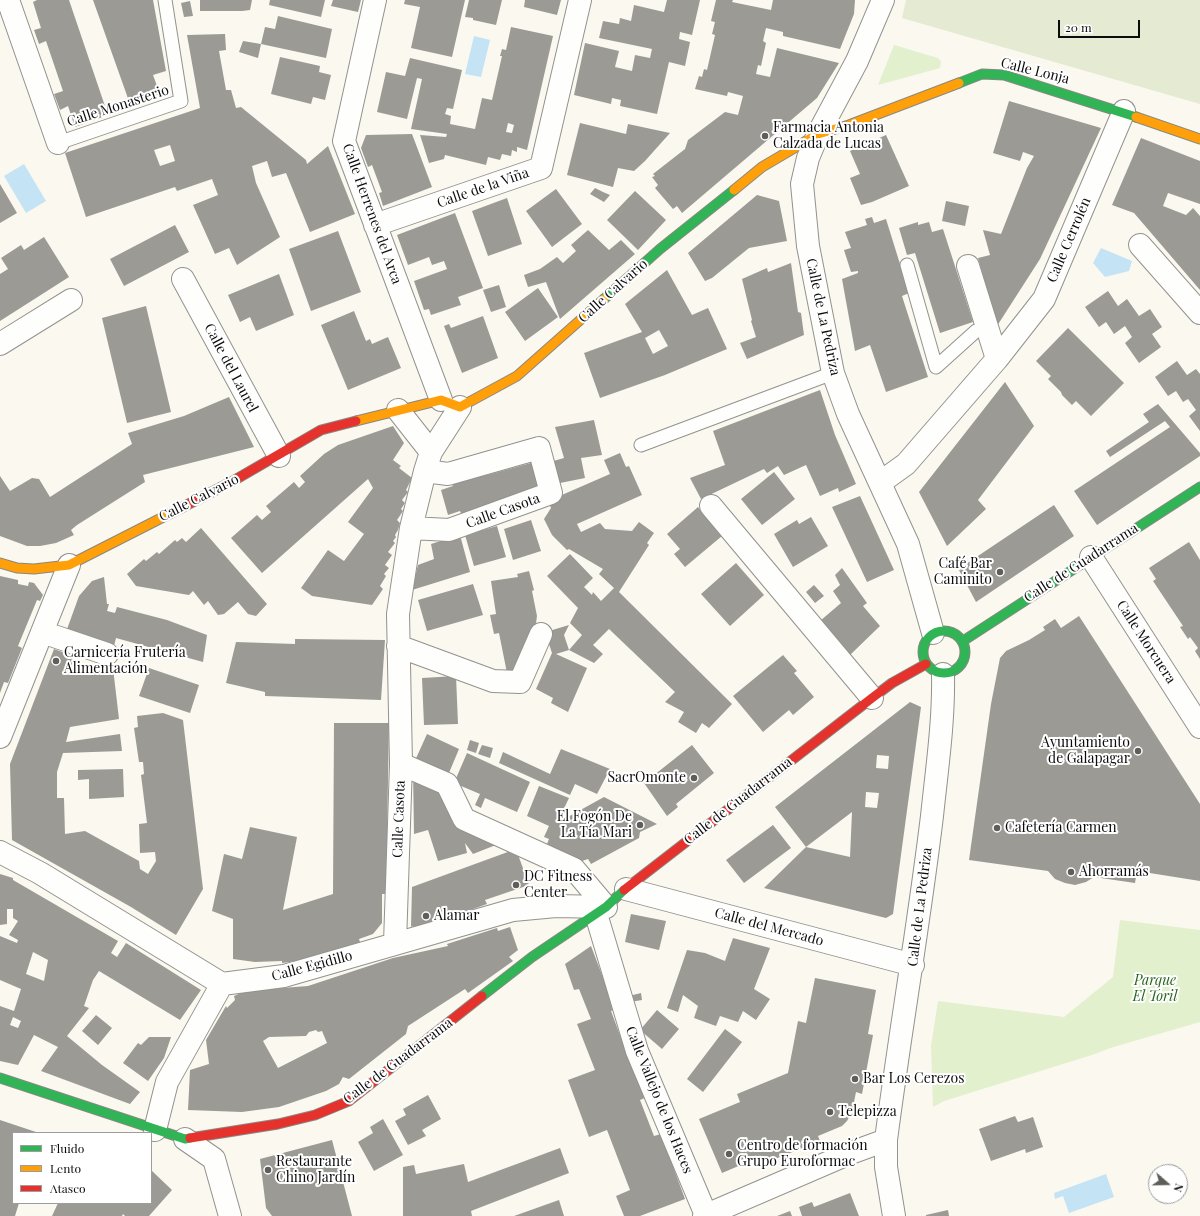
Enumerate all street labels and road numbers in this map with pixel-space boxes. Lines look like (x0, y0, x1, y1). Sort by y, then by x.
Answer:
street label: Calle Lonja (999, 54, 1071, 88)
street label: Calle Monasterio (65, 82, 171, 130)
street label: Calle Herrenes del Arca (339, 142, 405, 286)
street label: Calle de la Viña (435, 164, 531, 212)
street label: Calle Cerrolén (1044, 195, 1094, 285)
street label: Calle Calvario (575, 256, 651, 326)
street label: Calle de La Pedriza (802, 257, 844, 377)
street label: Calle del Laurel (201, 321, 261, 415)
street label: Calle Calvario (156, 471, 242, 525)
street label: Calle Casota (464, 490, 542, 532)
street label: Calle de Guadarrama (1021, 520, 1141, 606)
street label: Calle Morcuera (1113, 597, 1179, 687)
street label: Calle de Guadarrama (681, 754, 795, 848)
street label: Calle Casota (389, 780, 409, 858)
street label: Calle de La Pedriza (904, 847, 936, 967)
street label: Calle del Mercado (713, 904, 825, 950)
street label: Calle Egidillo (270, 947, 354, 985)
street label: Calle de Guadarrama (340, 1014, 456, 1108)
street label: Calle Vallejo de los Haces (622, 1024, 696, 1176)

